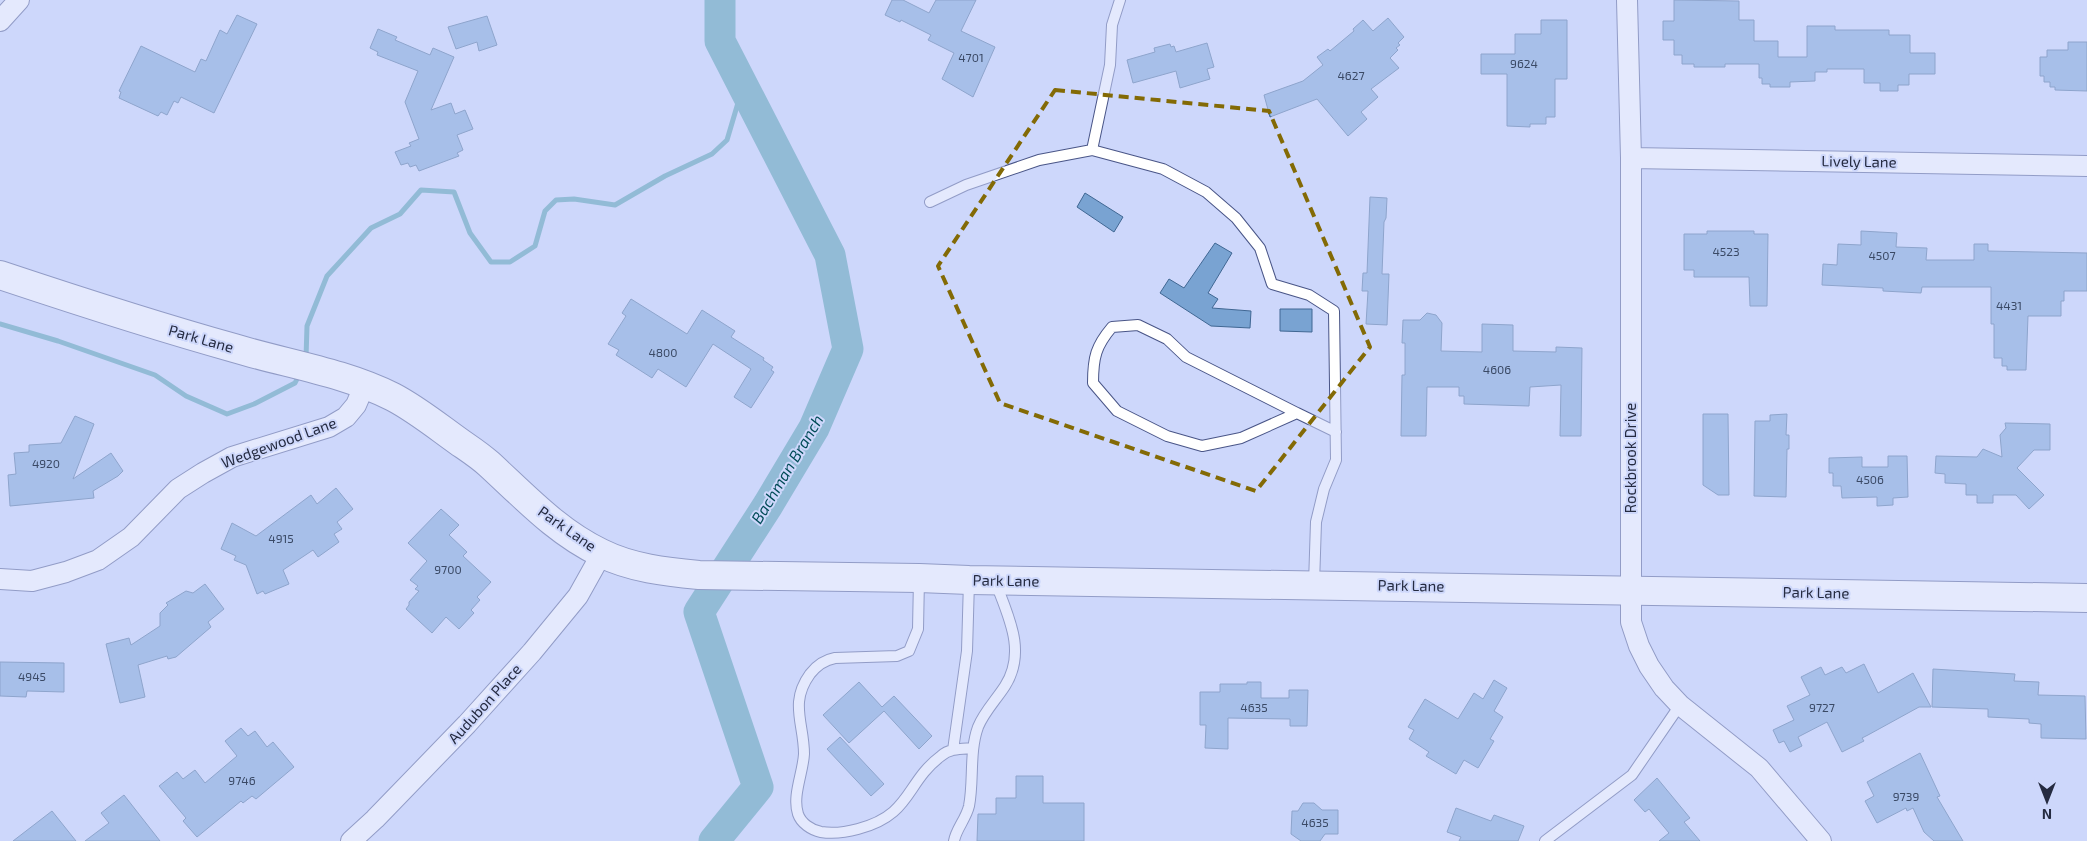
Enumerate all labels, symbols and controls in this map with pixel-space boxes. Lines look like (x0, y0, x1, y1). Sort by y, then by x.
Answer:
house number: 4701 (958, 50, 984, 64)
house number: 9624 (1510, 56, 1538, 70)
house number: 4627 (1337, 68, 1365, 82)
street label: Lively Lane (1821, 151, 1897, 171)
house number: 4523 (1712, 244, 1740, 258)
house number: 4507 (1868, 248, 1896, 262)
house number: 4431 (1996, 298, 2022, 312)
street label: Park Lane (167, 320, 236, 356)
house number: 4800 (648, 345, 678, 359)
house number: 4606 (1483, 362, 1511, 376)
street label: Rockbrook Drive (1621, 403, 1639, 513)
water label: Bachman Branch (747, 411, 827, 527)
street label: Wedgewood Lane (219, 413, 339, 471)
house number: 4920 (32, 456, 60, 470)
house number: 4506 (1856, 472, 1884, 486)
street label: Park Lane (535, 502, 600, 555)
house number: 4915 (268, 531, 294, 545)
house number: 9700 (434, 562, 462, 576)
street label: Park Lane (973, 570, 1039, 590)
street label: Park Lane (1378, 575, 1444, 595)
street label: Park Lane (1783, 582, 1849, 602)
street label: Audubon Place (444, 660, 525, 747)
house number: 4945 (18, 669, 46, 683)
house number: 4635 (1240, 700, 1268, 714)
house number: 9727 (1809, 700, 1835, 714)
house number: 9746 (228, 773, 256, 787)
north arrow (2022, 776, 2072, 826)
house number: 9739 (1893, 789, 1919, 803)
text: N (2042, 806, 2052, 823)
house number: 4635 (1301, 815, 1329, 829)

